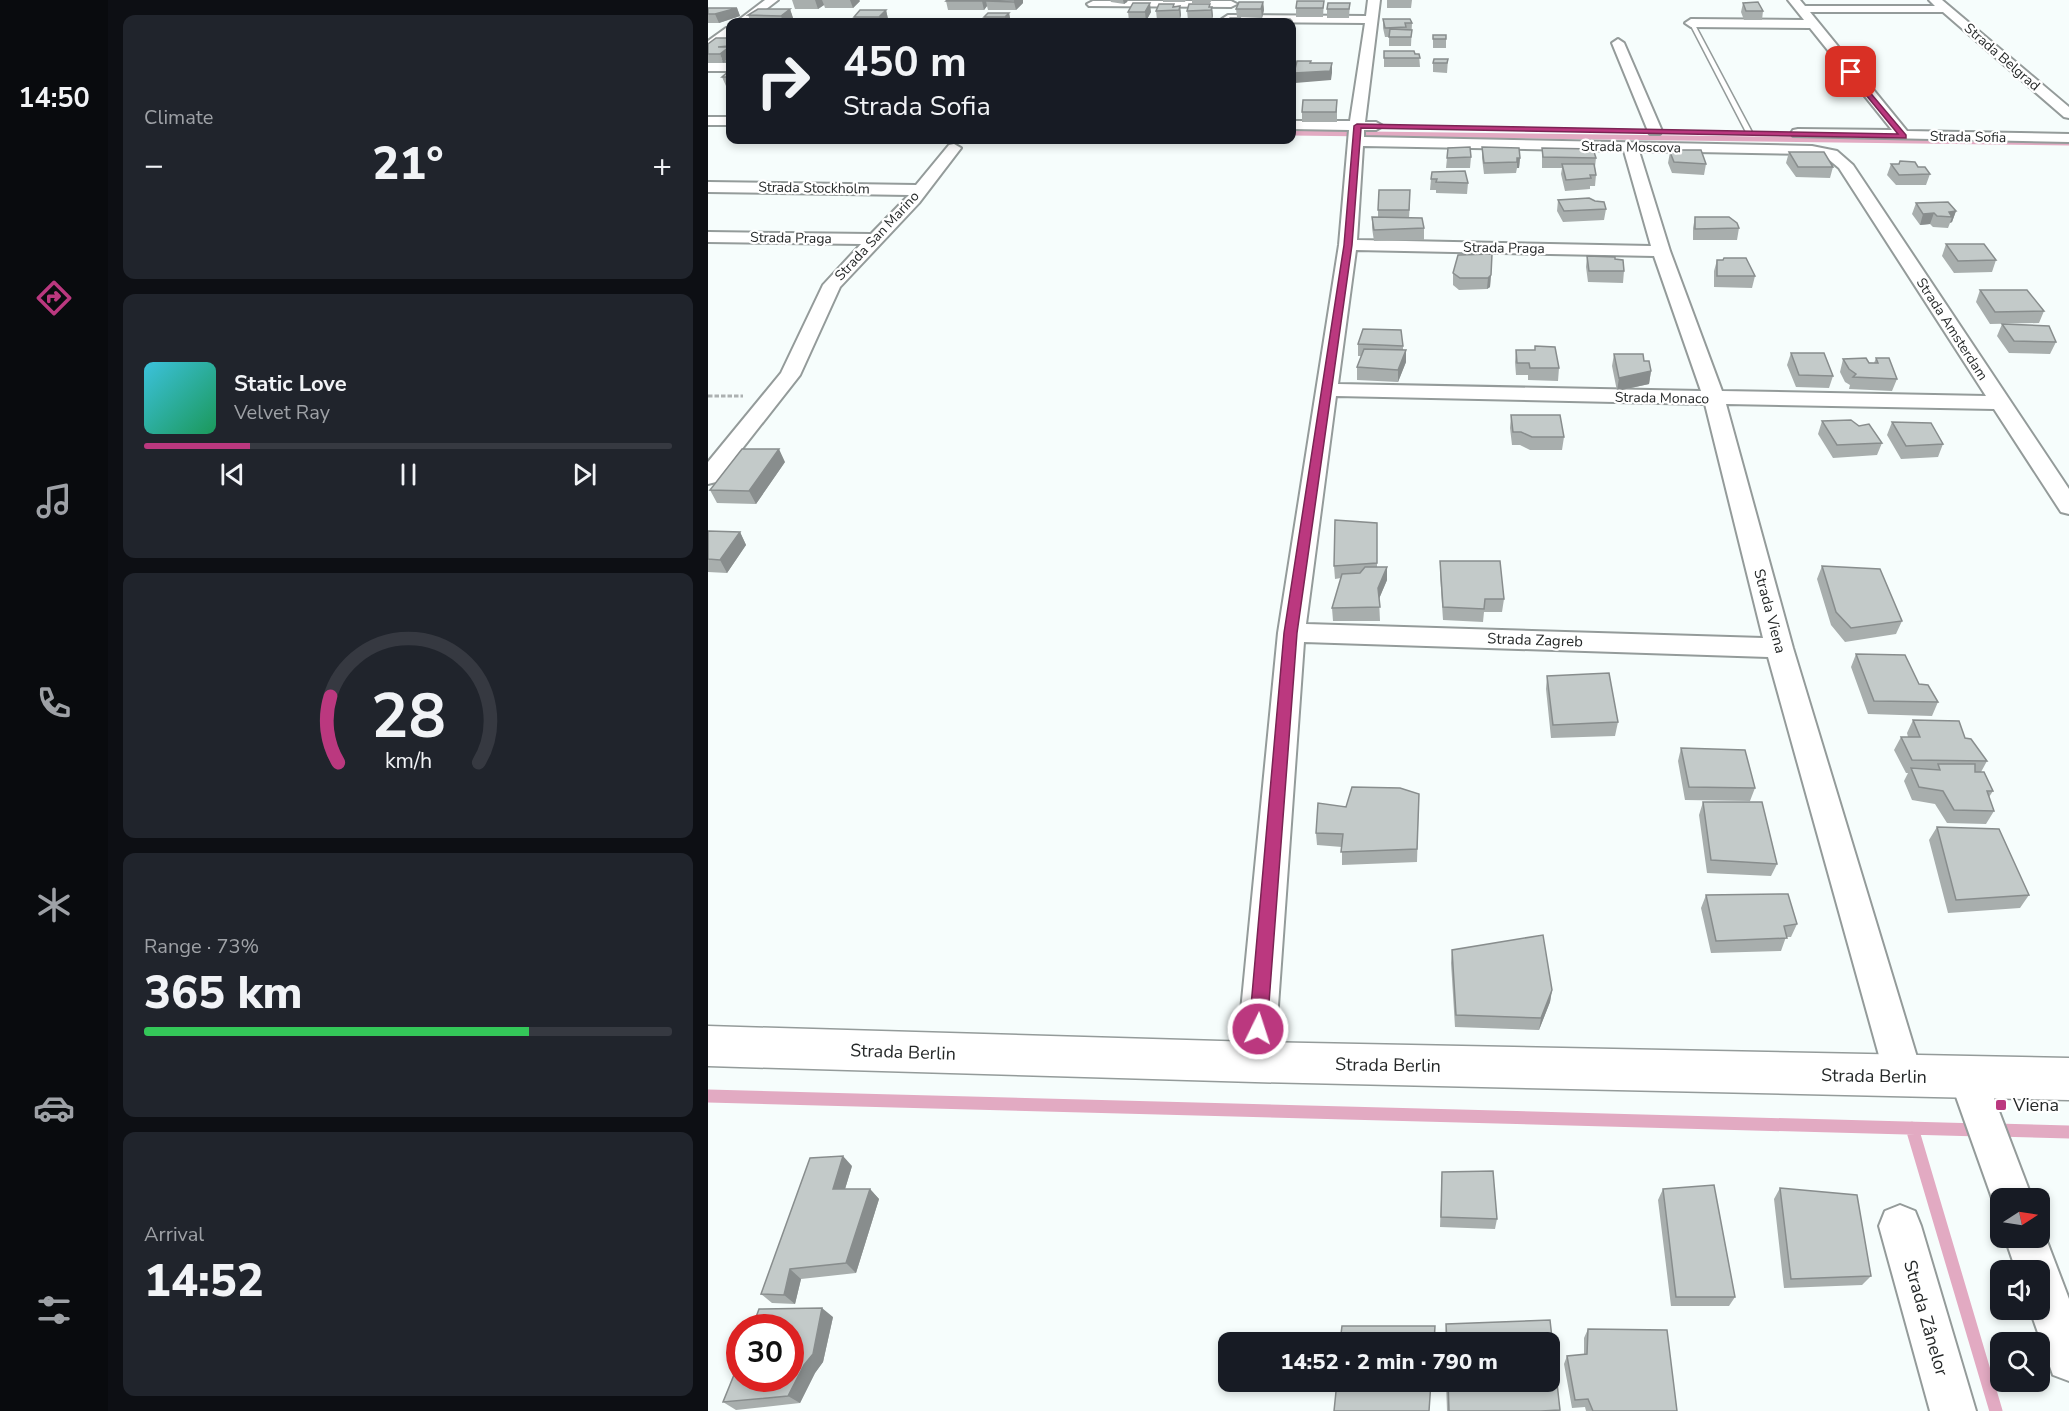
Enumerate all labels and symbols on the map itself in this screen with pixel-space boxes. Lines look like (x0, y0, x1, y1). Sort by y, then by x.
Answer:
street label: Strada Belgrad (1960, 19, 2044, 95)
pin (1825, 46, 1876, 97)
street label: Strada Sofia (1930, 127, 2006, 147)
street label: Strada Moscova (1581, 137, 1681, 157)
street label: Strada Stockholm (758, 178, 870, 198)
street label: Strada San Marino (830, 187, 924, 285)
street label: Strada Praga (750, 228, 832, 248)
street label: Strada Praga (1463, 238, 1545, 258)
street label: Strada Amsterdam (1912, 274, 1992, 384)
street label: Strada Monaco (1615, 388, 1710, 408)
street label: Strada Viena (1749, 567, 1791, 655)
street label: Strada Zagreb (1487, 628, 1583, 652)
position arrow (1226, 997, 1290, 1061)
street label: Strada Berlin (850, 1038, 956, 1066)
street label: Strada Berlin (1335, 1052, 1441, 1078)
street label: Strada Berlin (1821, 1063, 1927, 1089)
place label: Viena (2012, 1093, 2059, 1117)
marker: Viena (1994, 1098, 2008, 1112)
north arrow (1990, 1188, 2050, 1248)
street label: Strada Zânelor (1898, 1257, 1954, 1379)
speed limit sign: 30 (726, 1314, 804, 1392)

